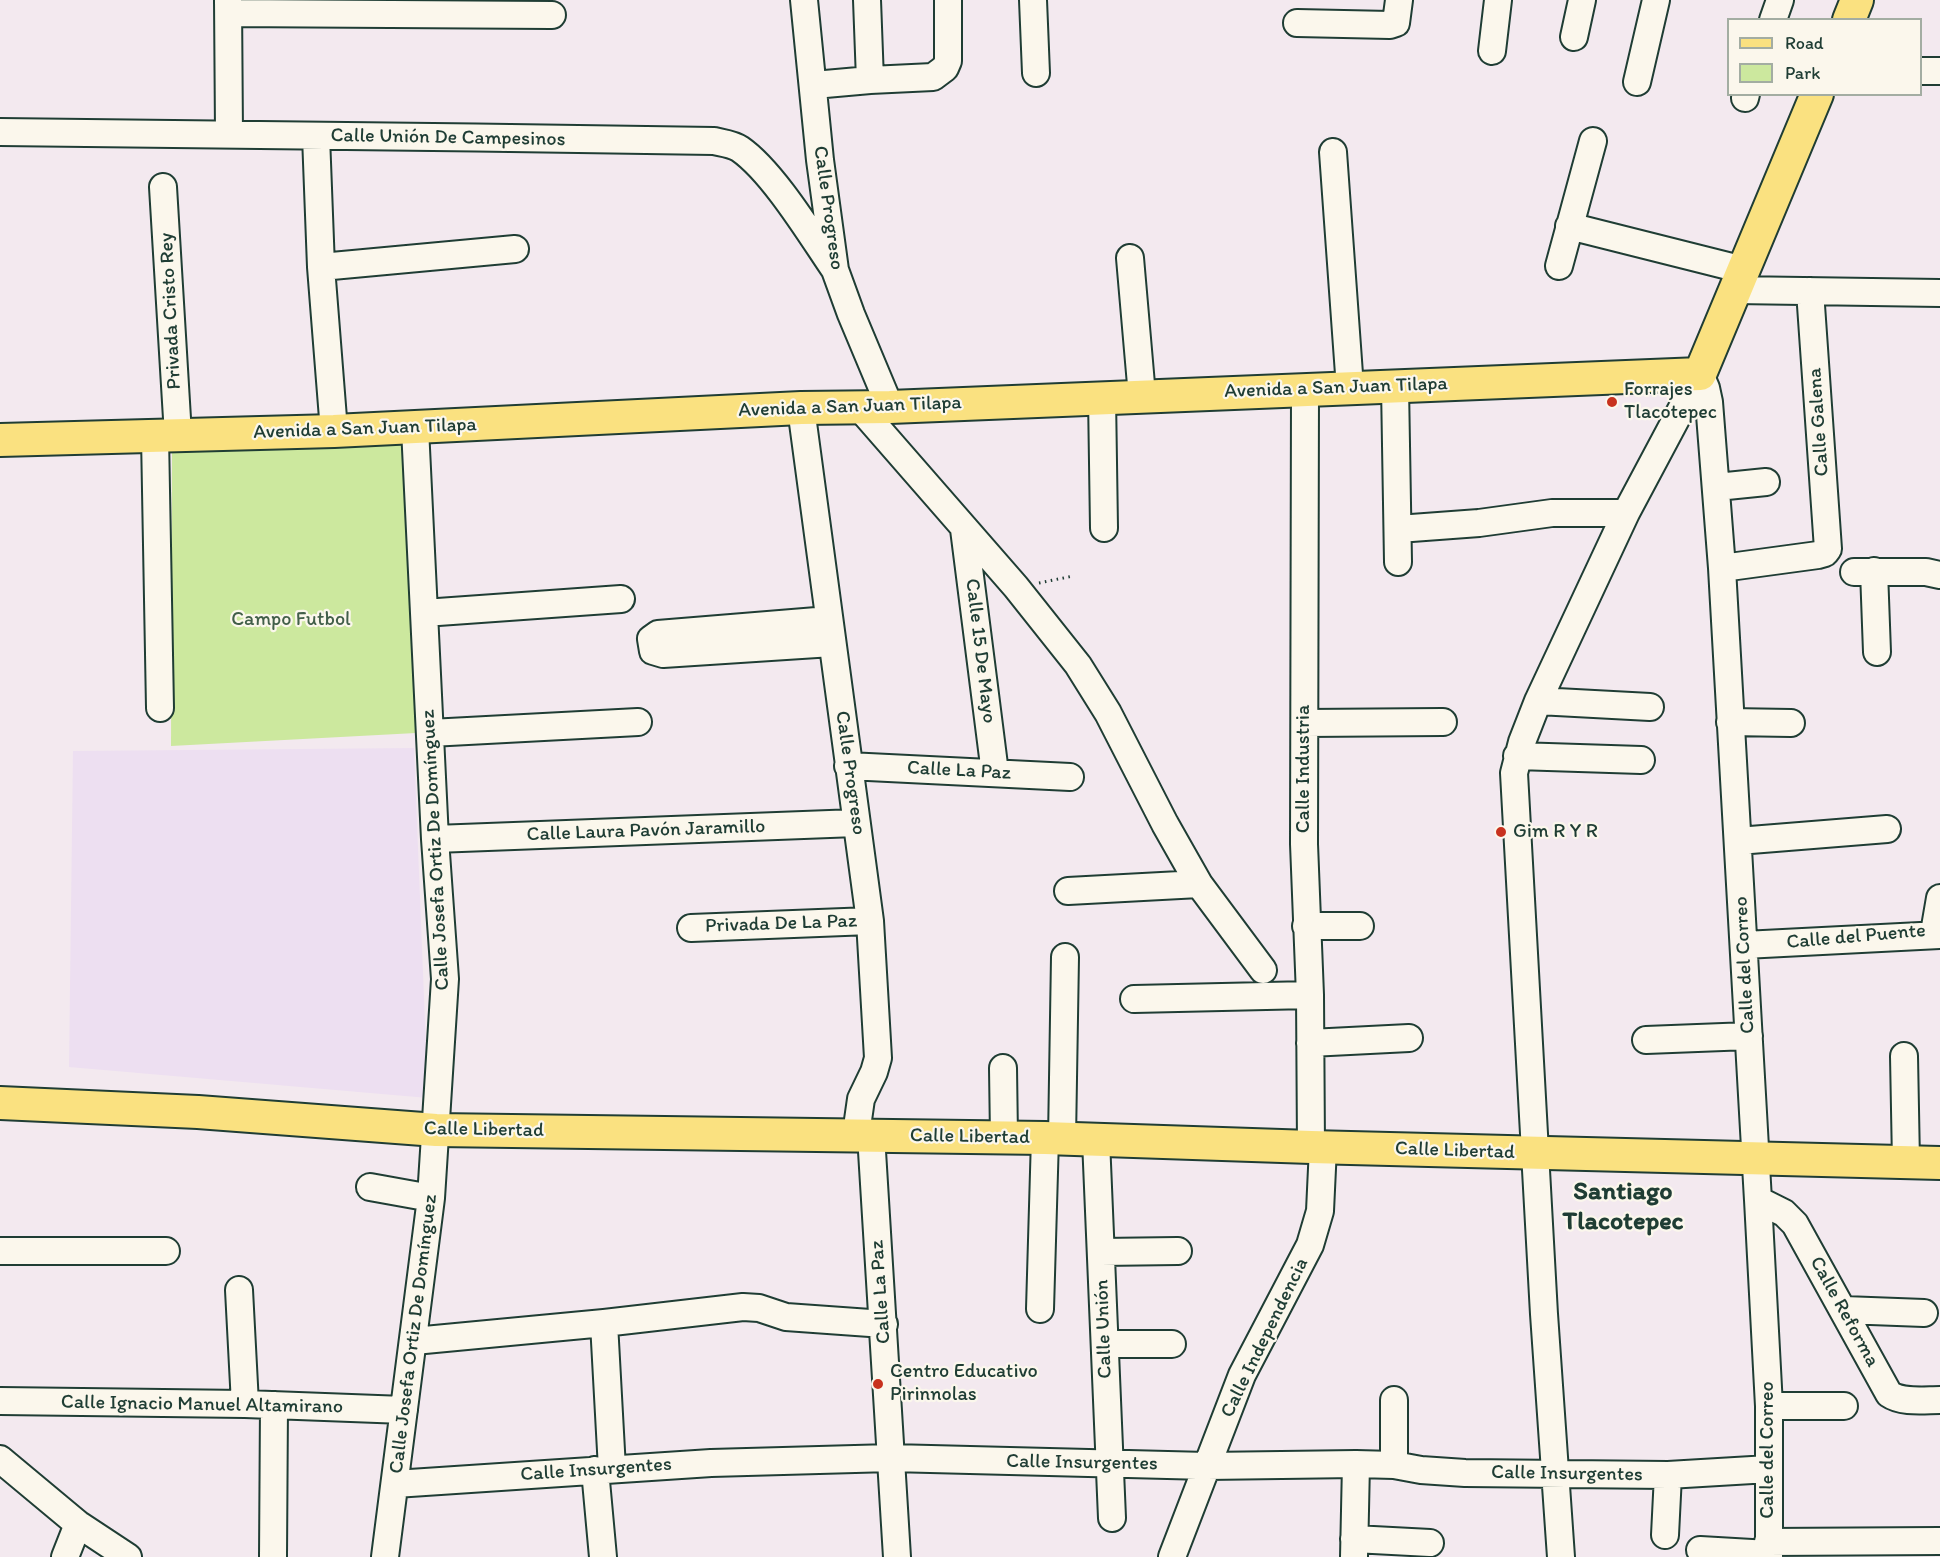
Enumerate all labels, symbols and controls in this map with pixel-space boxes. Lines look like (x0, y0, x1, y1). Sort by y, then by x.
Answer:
legend (1727, 18, 1922, 96)
text: Road (1785, 32, 1824, 54)
text: Park (1785, 62, 1820, 84)
street label: Calle Unión De Campesinos (330, 124, 566, 152)
street label: Calle Progreso (807, 145, 849, 271)
street label: Privada Cristo Rey (155, 232, 187, 390)
street label: Calle Galena (1803, 367, 1835, 477)
street label: Avenida a San Juan Tilapa (1224, 372, 1448, 404)
place label: Forrajes Tlacotepec (1624, 378, 1717, 425)
street label: Avenida a San Juan Tilapa (738, 391, 962, 423)
marker: Forrajes Tlacotepec (1605, 395, 1619, 409)
street label: Avenida a San Juan Tilapa (253, 413, 477, 445)
street label: Calle 15 De Mayo (959, 577, 1001, 725)
park label: Campo Futbol (231, 608, 351, 632)
street label: Calle Industria (1292, 705, 1316, 833)
street label: Calle Josefa Ortiz De Domínguez (417, 709, 455, 991)
street label: Calle Progreso (829, 710, 871, 836)
street label: Calle La Paz (906, 756, 1012, 786)
street label: Calle Laura Pavón Jaramillo (526, 815, 766, 847)
place label: Gim R Y R (1513, 820, 1598, 844)
marker: Gim R Y R (1494, 825, 1508, 839)
street label: Calle del Correo (1729, 896, 1761, 1034)
street label: Privada De La Paz (705, 909, 857, 939)
street label: Calle del Puente (1785, 919, 1927, 955)
street label: Calle Libertad (424, 1117, 544, 1143)
street label: Calle Libertad (910, 1124, 1030, 1150)
street label: Calle Libertad (1395, 1137, 1515, 1165)
district label: Santiago Tlacotepec (1563, 1176, 1683, 1238)
street label: Calle Josefa Ortiz De Domínguez (385, 1193, 443, 1475)
street label: Calle La Paz (865, 1239, 897, 1345)
street label: Calle Reforma (1804, 1253, 1884, 1371)
street label: Calle Independencia (1216, 1254, 1314, 1422)
street label: Calle Unión (1090, 1279, 1118, 1379)
place label: Centro Educativo Pirinnolas (890, 1360, 1038, 1407)
marker: Centro Educativo Pirinnolas (871, 1377, 885, 1391)
street label: Calle del Correo (1756, 1381, 1780, 1519)
street label: Calle Ignacio Manuel Altamirano (61, 1391, 343, 1419)
street label: Calle Insurgentes (1006, 1450, 1158, 1476)
street label: Calle Insurgentes (519, 1453, 673, 1487)
street label: Calle Insurgentes (1491, 1461, 1643, 1487)

